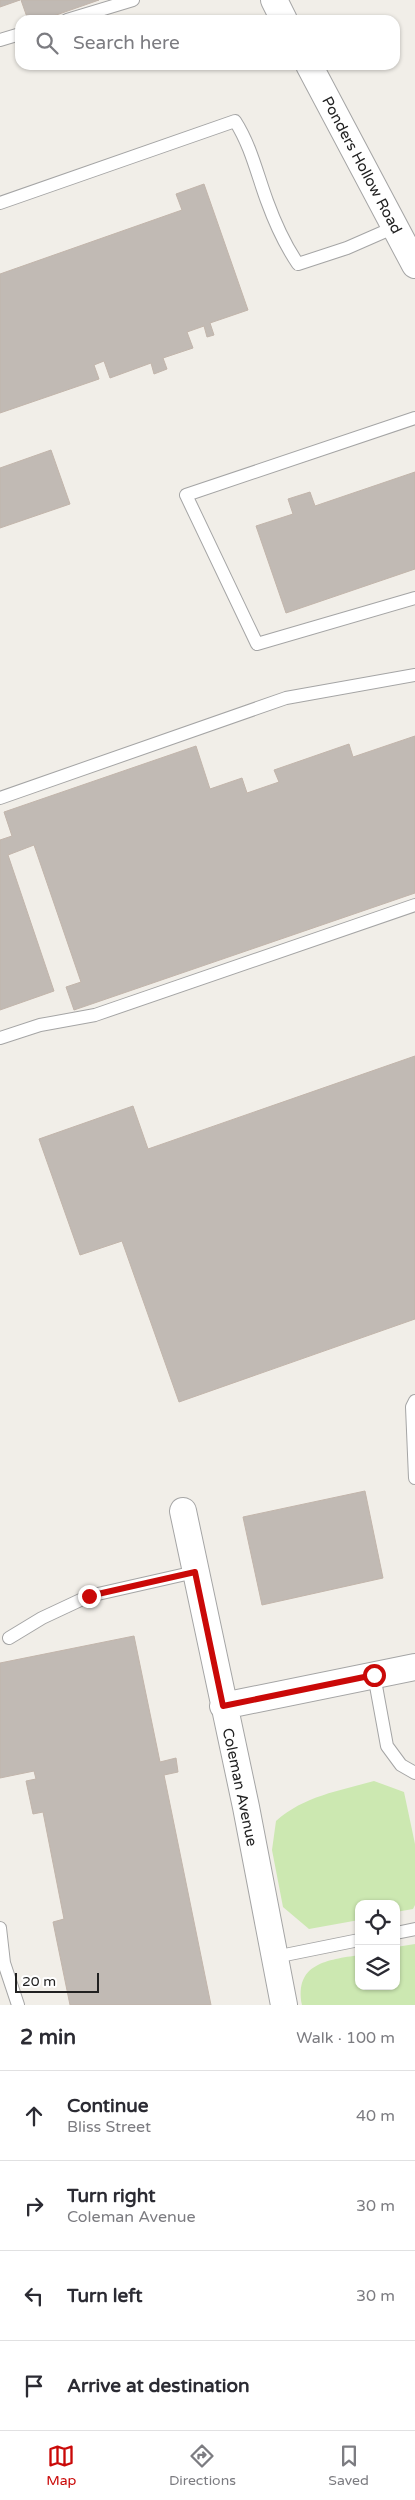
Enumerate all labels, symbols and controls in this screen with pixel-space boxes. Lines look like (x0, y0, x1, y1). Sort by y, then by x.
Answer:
search box (15, 15, 400, 70)
icon: search (33, 29, 61, 57)
text: Search here (73, 32, 180, 54)
street label: Ponders Hollow Road (318, 93, 406, 237)
route end (78, 1585, 101, 1608)
route start (363, 1664, 386, 1687)
street label: Coleman Avenue (219, 1726, 261, 1848)
map controls (355, 1900, 400, 1990)
button: locate (355, 1900, 400, 1945)
button: layers (355, 1945, 400, 1990)
scale bar (15, 1970, 99, 1993)
text: 20 m (22, 1973, 56, 1990)
text: 2 min (20, 2025, 76, 2050)
text: Walk · 100 m (296, 2028, 395, 2048)
text: Continue (67, 2095, 149, 2117)
icon: ahead (20, 2102, 48, 2130)
text: 40 m (356, 2106, 395, 2126)
text: Bliss Street (67, 2117, 151, 2137)
text: Turn right (67, 2185, 155, 2207)
icon: right (20, 2192, 48, 2220)
text: 30 m (356, 2196, 395, 2216)
text: Coleman Avenue (67, 2207, 195, 2227)
icon: left (20, 2282, 48, 2310)
text: Turn left (67, 2285, 143, 2307)
text: 30 m (356, 2286, 395, 2306)
icon: arrive (20, 2372, 48, 2400)
text: Arrive at destination (67, 2375, 250, 2397)
tab: Map (46, 2442, 76, 2489)
tab: Directions (169, 2442, 236, 2489)
tab: Saved (328, 2442, 369, 2489)

